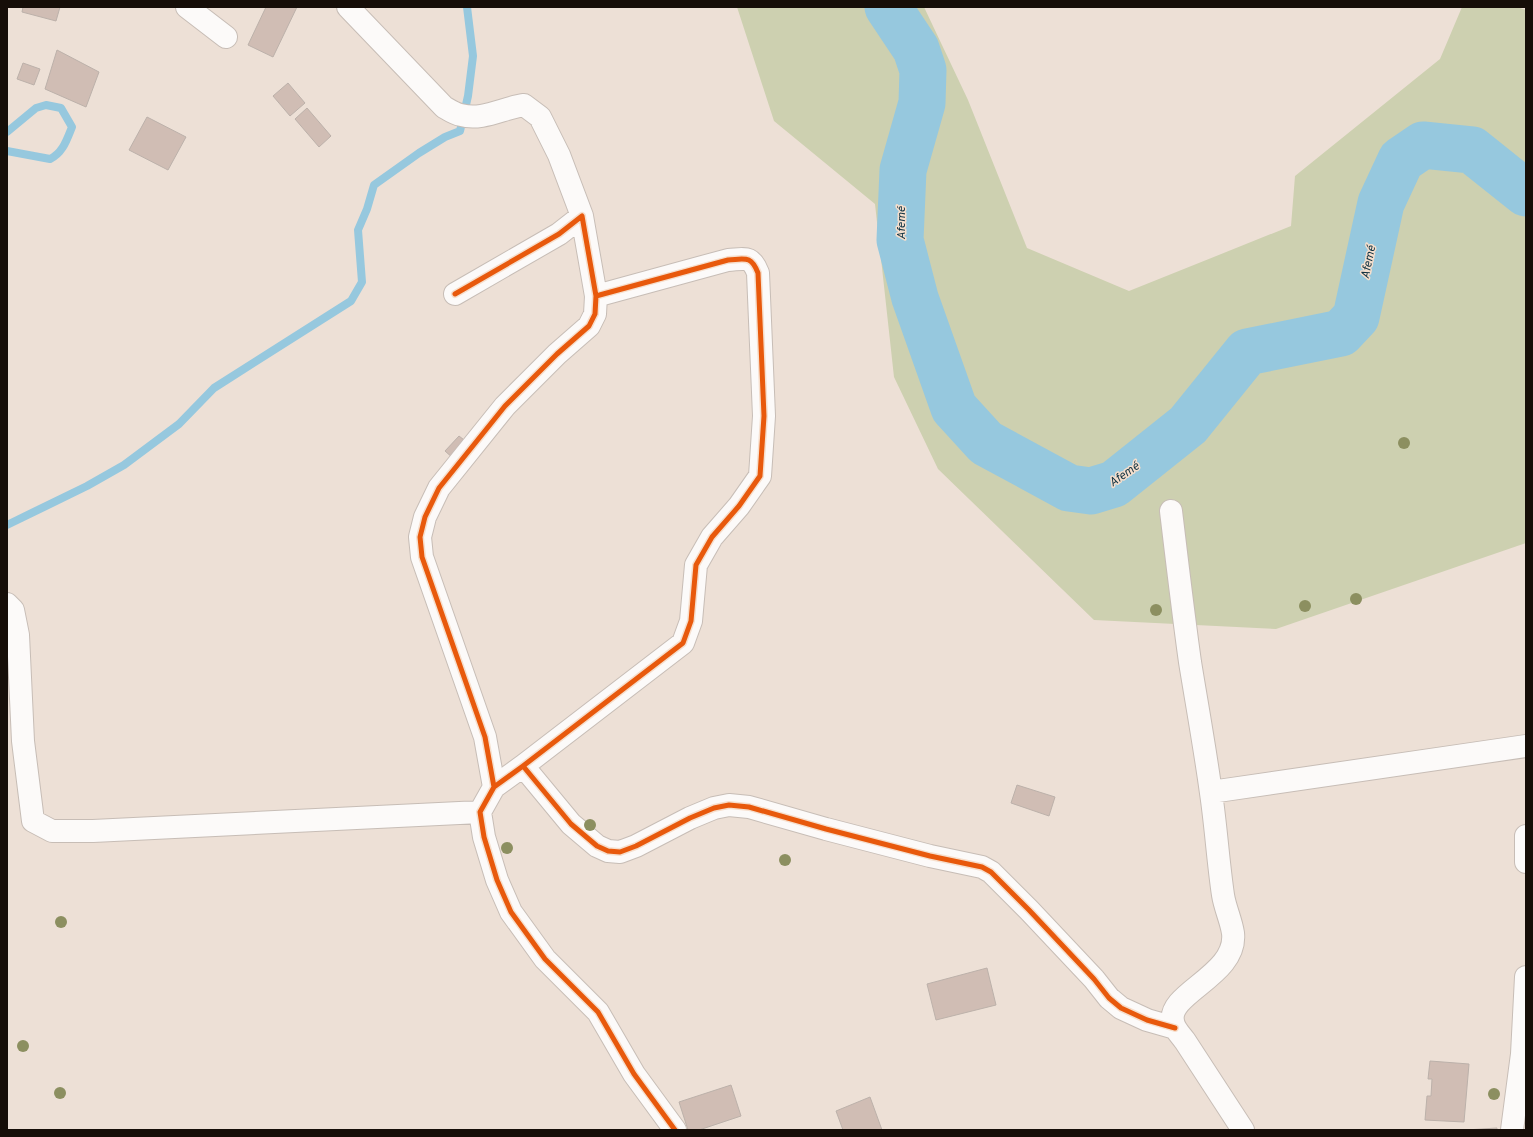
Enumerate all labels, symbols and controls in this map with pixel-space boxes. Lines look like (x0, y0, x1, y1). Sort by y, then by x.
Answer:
water label: Afemé (894, 205, 910, 240)
water label: Afemé (1358, 243, 1380, 280)
water label: Afemé (1106, 458, 1144, 491)

